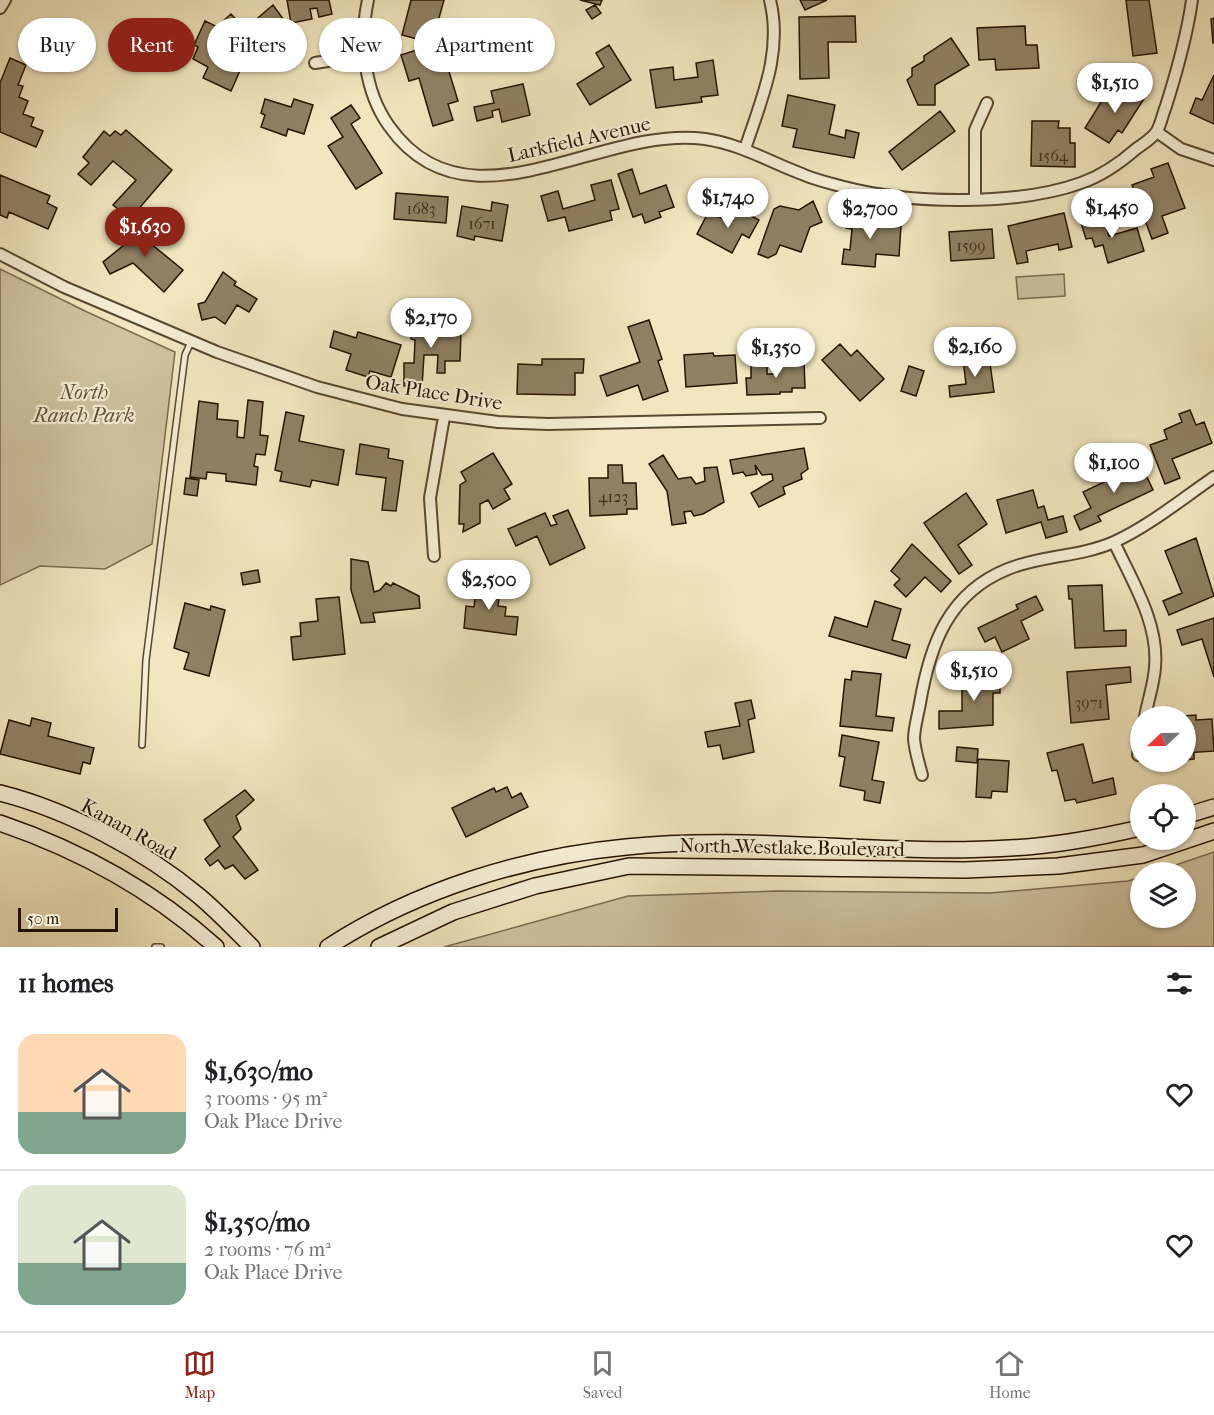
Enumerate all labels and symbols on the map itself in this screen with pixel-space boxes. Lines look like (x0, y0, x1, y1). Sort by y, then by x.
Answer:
pin: $1,510 (1066, 63, 1164, 114)
street label: Larkfield Avenue (505, 112, 653, 167)
house number: 1564 (1038, 146, 1069, 165)
pin: $1,740 (679, 178, 777, 229)
pin: $1,450 (1063, 188, 1161, 239)
pin: $2,700 (821, 189, 919, 240)
house number: 1683 (407, 199, 435, 218)
pin: $1,630 (96, 207, 194, 258)
house number: 1671 (468, 214, 496, 233)
house number: 1599 (956, 236, 986, 255)
pin: $2,170 (382, 298, 480, 349)
pin: $2,160 (926, 327, 1024, 378)
pin: $1,350 (727, 328, 825, 379)
street label: Oak Place Drive (364, 370, 504, 415)
park label: North Ranch Park (32, 381, 134, 427)
pin: $1,100 (1065, 443, 1163, 494)
house number: 4123 (598, 487, 628, 506)
pin: $2,500 (440, 560, 538, 611)
pin: $1,510 (925, 651, 1023, 702)
house number: 3971 (1075, 693, 1103, 712)
north arrow (1130, 706, 1196, 772)
street label: Kanan Road (77, 794, 181, 866)
street label: North Westlake Boulevard (679, 834, 906, 861)
scale bar (18, 905, 118, 932)

